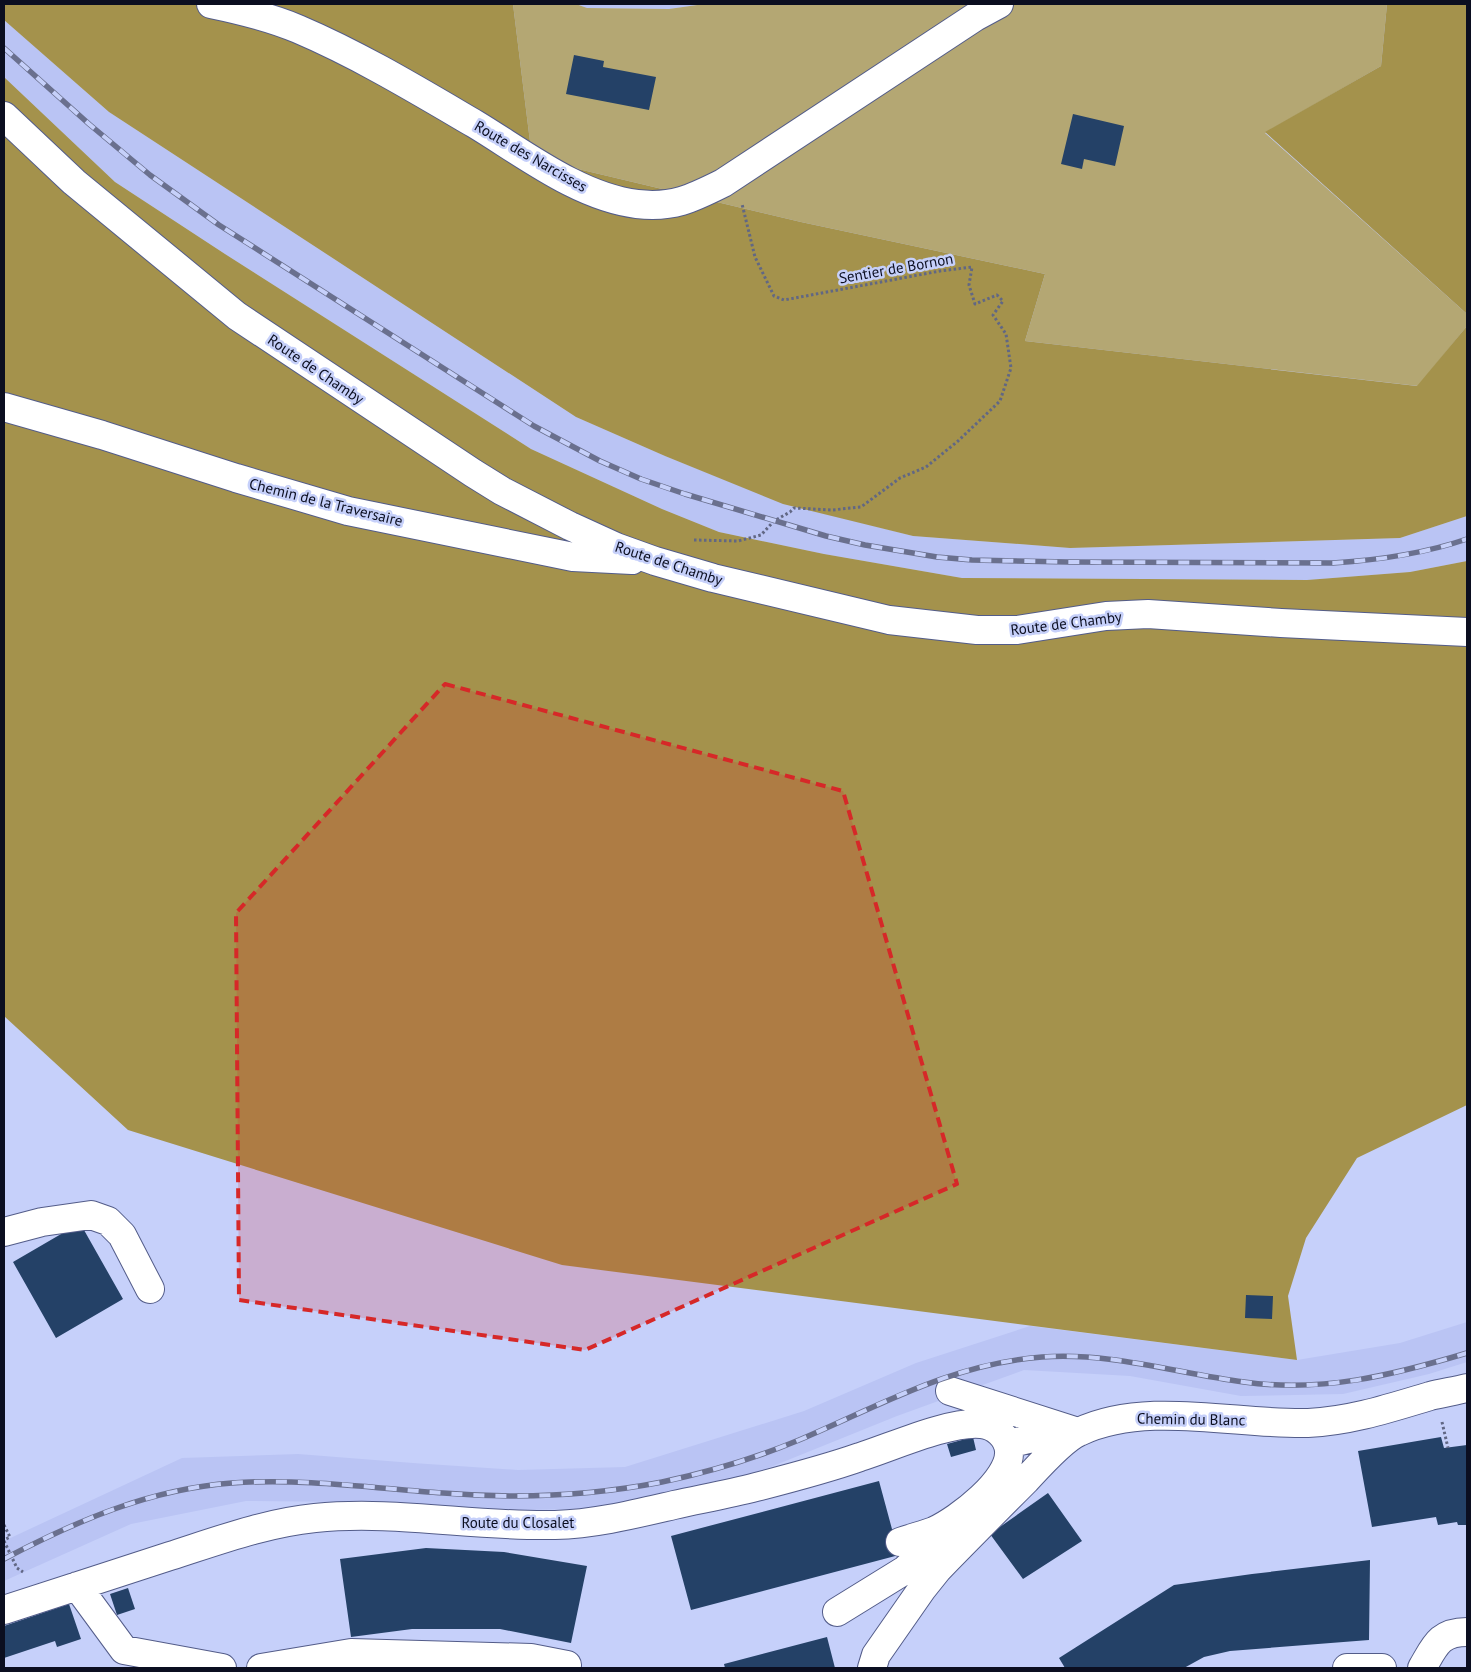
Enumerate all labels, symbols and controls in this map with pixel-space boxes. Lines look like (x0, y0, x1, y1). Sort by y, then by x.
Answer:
street label: Route des Narcisses (471, 116, 591, 196)
street label: Sentier de Bornon (837, 249, 955, 287)
street label: Route de Chamby (264, 330, 368, 408)
street label: Chemin de la Traversaire (247, 474, 405, 530)
street label: Route de Chamby (613, 537, 725, 589)
street label: Route de Chamby (1009, 607, 1123, 639)
street label: Chemin du Blanc (1137, 1409, 1246, 1429)
street label: Route du Closalet (462, 1513, 574, 1532)

